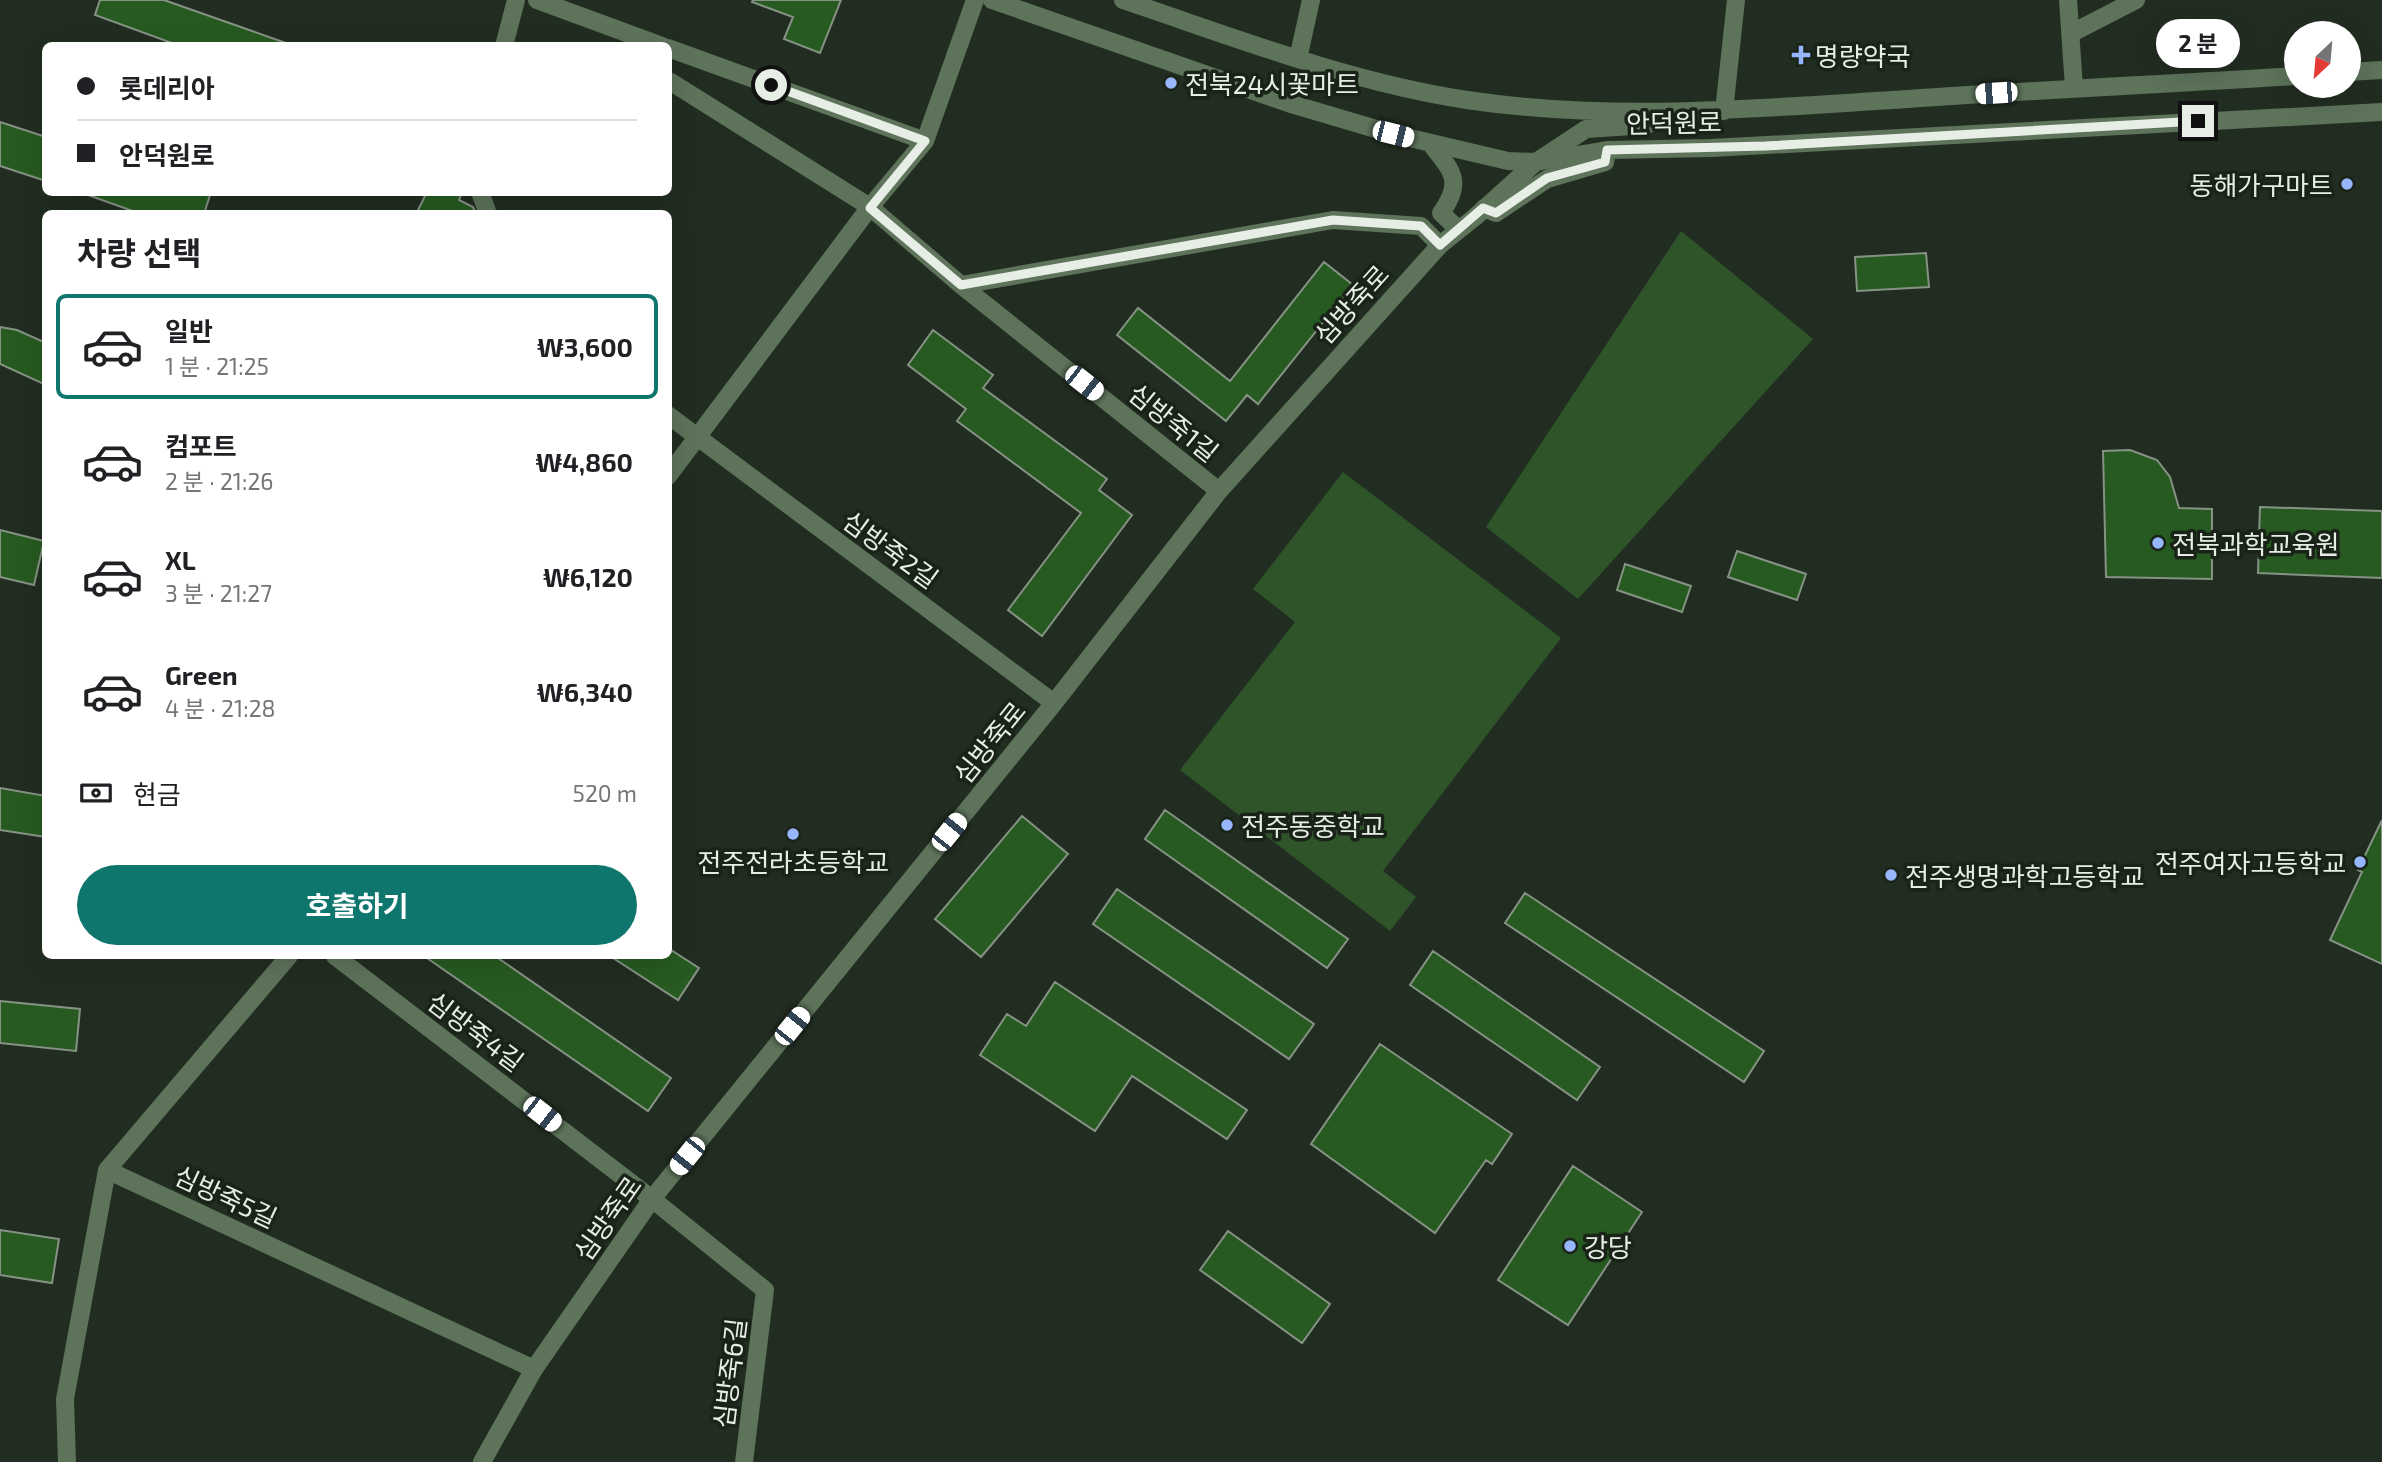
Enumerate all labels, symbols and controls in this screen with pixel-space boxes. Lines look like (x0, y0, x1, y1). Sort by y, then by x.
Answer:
callout: 2 분 (2156, 19, 2240, 68)
north arrow (2284, 21, 2361, 98)
map controls (2284, 21, 2361, 98)
text: 2 분 (2178, 29, 2218, 57)
place label: 명량약국 (1815, 40, 1911, 71)
marker: 명량약국 (1793, 47, 1809, 63)
place label: 전북24시꽃마트 (1185, 68, 1359, 99)
route start (755, 69, 787, 101)
text: 롯데리아 (119, 72, 215, 103)
marker: 전북24시꽃마트 (1163, 75, 1179, 91)
car (1975, 81, 2018, 105)
route end (2182, 105, 2214, 137)
street label: 안덕원로 (1626, 106, 1722, 138)
car (1371, 119, 1416, 149)
text: 안덕원로 (119, 139, 215, 170)
place label: 동해가구마트 (2189, 169, 2333, 200)
marker: 동해가구마트 (2339, 176, 2355, 192)
text: 차량 선택 (77, 233, 202, 271)
street label: 심방죽로 (1307, 258, 1395, 350)
icon: car (81, 315, 144, 378)
text: 일반 (165, 315, 213, 346)
text: ₩3,600 (537, 331, 633, 362)
text: 1 분 · 21:25 (165, 352, 269, 380)
car (1061, 362, 1108, 404)
street label: 심방죽1길 (1123, 377, 1225, 467)
icon: car (81, 430, 144, 493)
text: 컴포트 (165, 430, 237, 461)
text: ₩4,860 (535, 446, 633, 477)
text: 2 분 · 21:26 (165, 467, 274, 495)
street label: 심방죽2길 (837, 504, 945, 594)
place label: 전북과학교육원 (2172, 528, 2339, 559)
marker: 전북과학교육원 (2150, 535, 2166, 551)
text: XL (165, 544, 196, 575)
icon: car (81, 545, 144, 608)
text: ₩6,120 (543, 561, 633, 592)
text: 3 분 · 21:27 (165, 579, 272, 607)
text: Green (165, 659, 238, 690)
icon: car (81, 660, 144, 723)
text: ₩6,340 (537, 676, 633, 707)
text: 4 분 · 21:28 (165, 694, 276, 722)
street label: 심방죽로 (947, 695, 1031, 789)
icon: cash (77, 774, 115, 812)
text: 현금 (133, 778, 181, 809)
text: 520 m (573, 779, 637, 807)
car (928, 809, 971, 855)
place label: 전주동중학교 (1241, 810, 1385, 841)
marker: 전주동중학교 (1219, 817, 1235, 833)
marker: 전주전라초등학교 (785, 826, 801, 842)
place label: 전주전라초등학교 (697, 846, 889, 877)
place label: 전주여자고등학교 (2155, 847, 2346, 878)
marker: 전주여자고등학교 (2352, 854, 2368, 870)
place label: 전주생명과학고등학교 (1905, 860, 2144, 891)
button: 호출하기 (77, 865, 637, 945)
marker: 전주생명과학고등학교 (1883, 867, 1899, 883)
street label: 심방죽4길 (422, 985, 530, 1077)
car (771, 1003, 814, 1049)
car (519, 1093, 566, 1135)
car (666, 1133, 709, 1179)
street label: 심방죽5길 (170, 1159, 282, 1233)
street label: 심방죽로 (567, 1170, 647, 1266)
place label: 강당 (1584, 1231, 1632, 1262)
marker: 강당 (1562, 1238, 1578, 1254)
street label: 심방죽6길 (707, 1316, 751, 1430)

